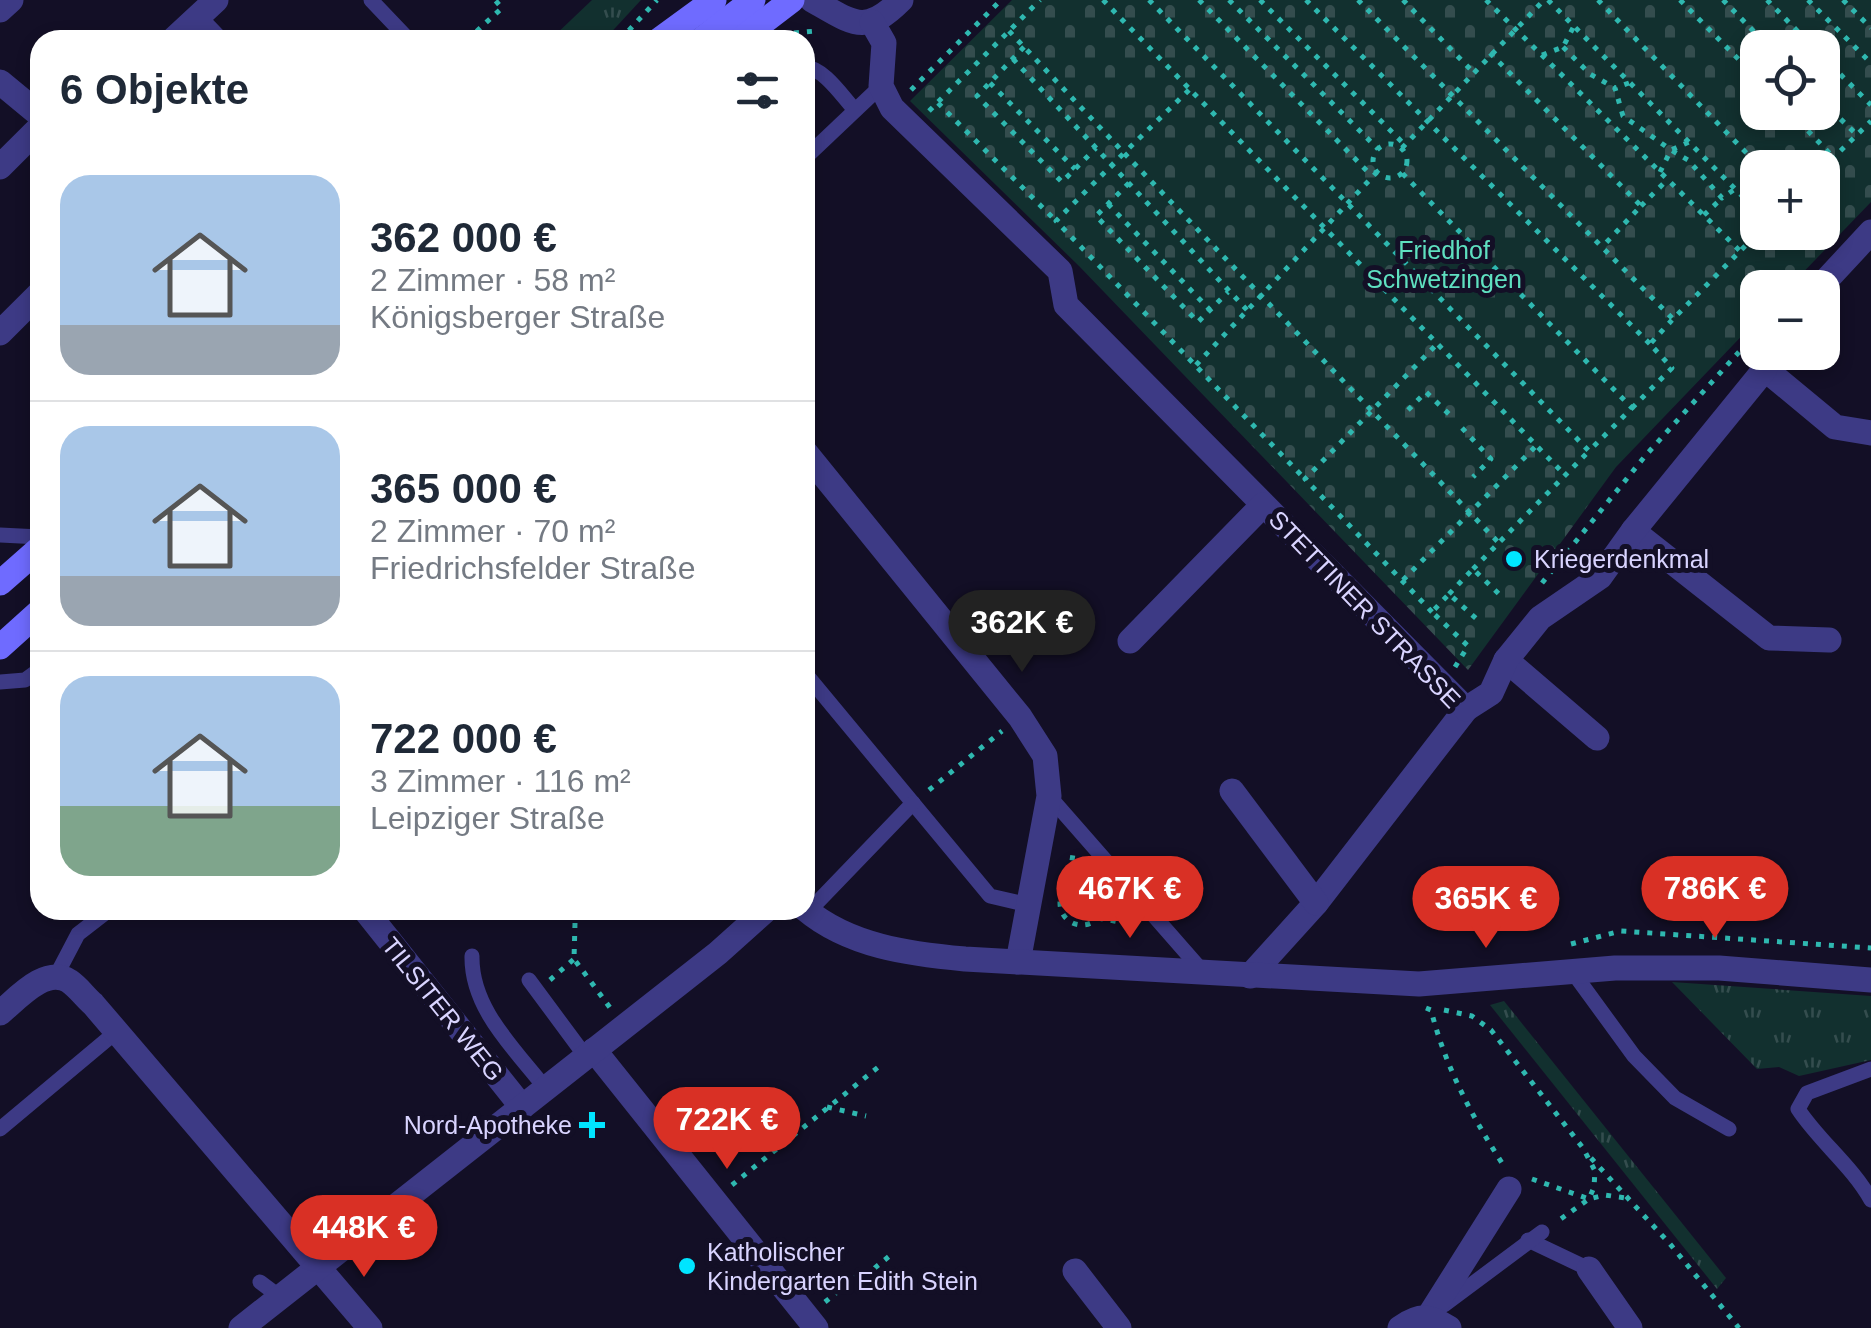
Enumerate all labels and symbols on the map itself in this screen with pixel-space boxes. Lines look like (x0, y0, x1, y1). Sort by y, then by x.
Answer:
park label: Friedhof Schwetzingen (1366, 236, 1522, 293)
street label: STETTINER STRASSE (1264, 505, 1466, 713)
place label: Kriegerdenkmal (1534, 545, 1709, 573)
marker: Kriegerdenkmal (1503, 548, 1525, 570)
pin: 362K € (941, 590, 1103, 675)
pin: 467K € (1049, 856, 1211, 941)
pin: 786K € (1634, 856, 1796, 941)
pin: 365K € (1405, 866, 1567, 951)
street label: TILSITER WEG (377, 932, 509, 1086)
pin: 722K € (646, 1087, 808, 1172)
place label: Nord-Apotheke (404, 1111, 572, 1139)
marker: Nord-Apotheke (581, 1114, 603, 1136)
pin: 448K € (283, 1195, 445, 1280)
place label: Katholischer Kindergarten Edith Stein (707, 1238, 978, 1295)
marker: Katholischer Kindergarten Edith Stein (676, 1255, 698, 1277)

